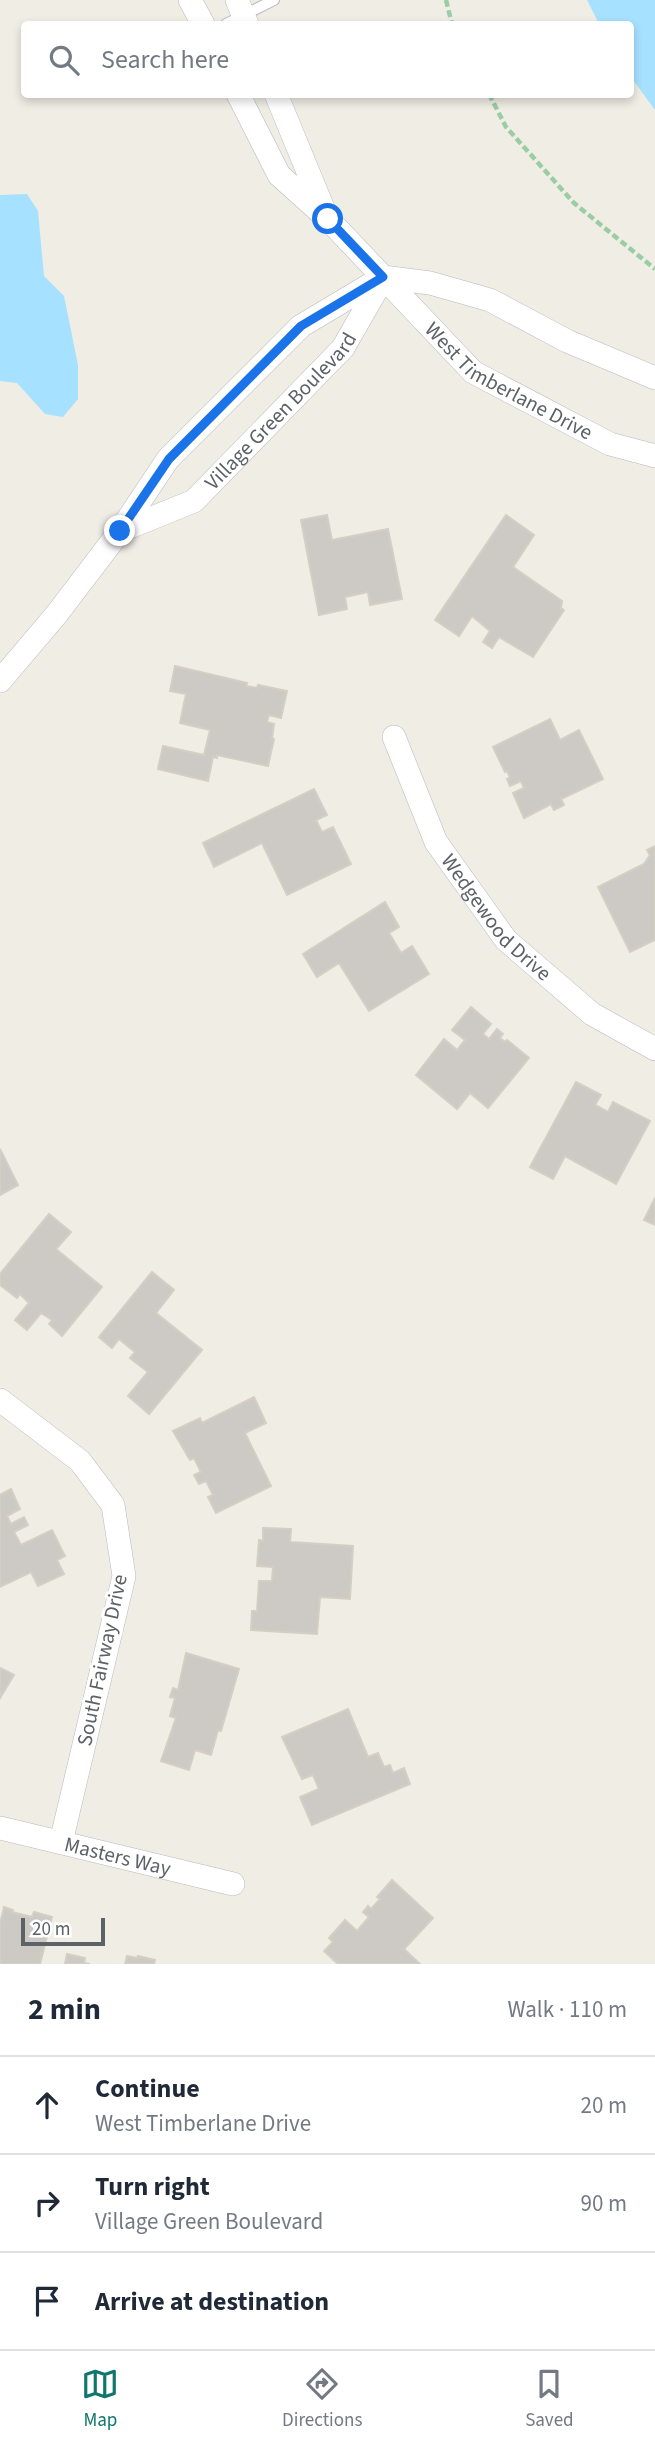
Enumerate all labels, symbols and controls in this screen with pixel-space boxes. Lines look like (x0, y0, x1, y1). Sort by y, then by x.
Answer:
search box (21, 21, 634, 98)
icon: search (45, 41, 83, 79)
text: Search here (101, 41, 229, 78)
route start (312, 203, 343, 234)
street label: West Timberlane Drive (418, 315, 598, 447)
street label: Village Green Boulevard (198, 327, 364, 497)
route end (104, 515, 135, 546)
street label: Wedgewood Drive (434, 848, 558, 988)
street label: South Fairway Drive (69, 1571, 135, 1749)
street label: Masters Way (61, 1829, 174, 1884)
scale bar (21, 1915, 105, 1947)
text: 20 m (32, 1916, 70, 1943)
text: 2 min (28, 1988, 101, 2031)
text: Walk · 110 m (508, 1993, 627, 2026)
text: Continue (95, 2070, 200, 2107)
icon: ahead (28, 2086, 66, 2124)
text: 20 m (580, 2089, 627, 2122)
text: West Timberlane Drive (95, 2107, 311, 2140)
text: Turn right (95, 2168, 210, 2205)
icon: right (28, 2184, 66, 2222)
text: 90 m (580, 2187, 627, 2220)
text: Village Green Boulevard (95, 2205, 323, 2238)
icon: arrive (28, 2282, 66, 2320)
text: Arrive at destination (95, 2283, 329, 2320)
tab: Map (81, 2365, 119, 2434)
tab: Directions (282, 2365, 362, 2434)
tab: Saved (525, 2365, 574, 2434)

